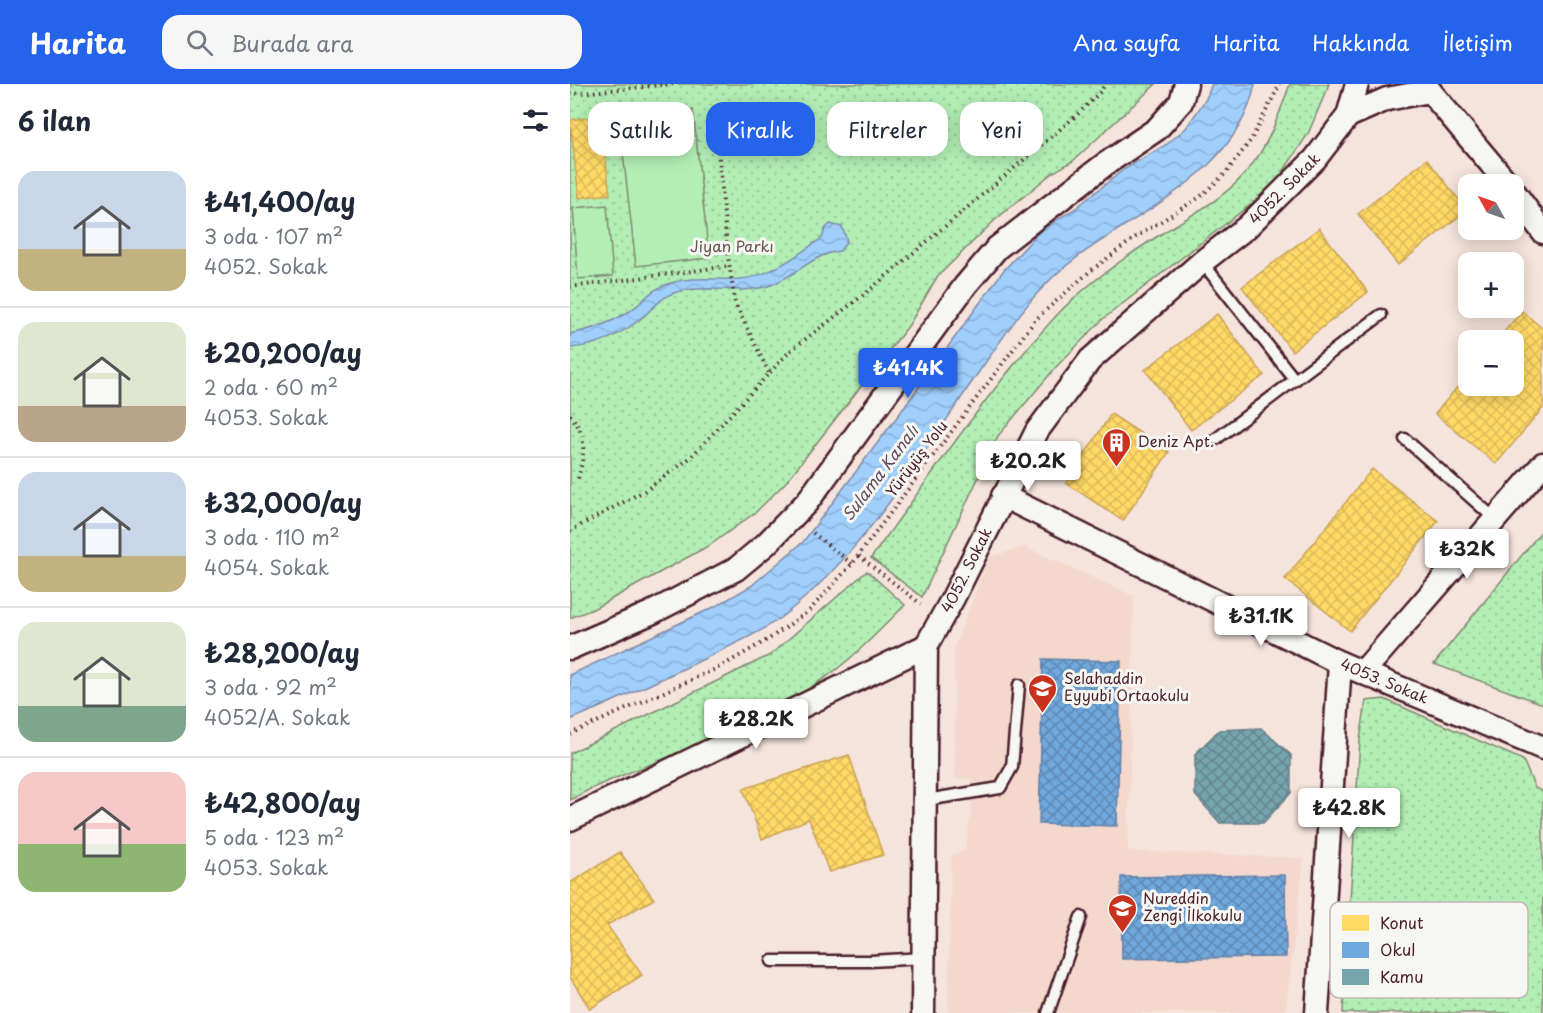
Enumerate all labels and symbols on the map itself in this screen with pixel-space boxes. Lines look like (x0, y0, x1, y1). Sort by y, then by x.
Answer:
street label: 4052. Sokak (1243, 147, 1325, 229)
north arrow (1458, 174, 1524, 240)
park label: Jiyan Parkı (690, 234, 774, 257)
pin: ₺41.4K (859, 348, 957, 399)
street label: Yürüyüş Yolu (879, 415, 952, 501)
water label: Sulama Kanalı (835, 418, 924, 525)
building icon: Deniz Apt. (1101, 426, 1133, 468)
place label: Deniz Apt. (1138, 429, 1214, 452)
pin: ₺20.2K (979, 441, 1077, 492)
street label: 4052. Sokak (934, 523, 997, 617)
pin: ₺32K (1431, 529, 1503, 580)
pin: ₺31.1K (1212, 596, 1310, 647)
street label: 4053. Sokak (1337, 651, 1433, 709)
place label: Selahaddin Eyyubi Ortaokulu (1064, 666, 1189, 706)
school or university icon: Selahaddin Eyyubi Ortaokulu (1027, 672, 1059, 714)
pin: ₺28.2K (707, 699, 805, 750)
pin: ₺42.8K (1300, 788, 1398, 839)
place label: Nureddin Zengi İlkokulu (1143, 886, 1242, 926)
school or university icon: Nureddin Zengi İlkokulu (1106, 892, 1138, 934)
legend (1330, 902, 1528, 998)
text: Konut (1380, 910, 1424, 934)
text: Okul (1380, 937, 1415, 961)
text: Kamu (1380, 964, 1423, 988)

